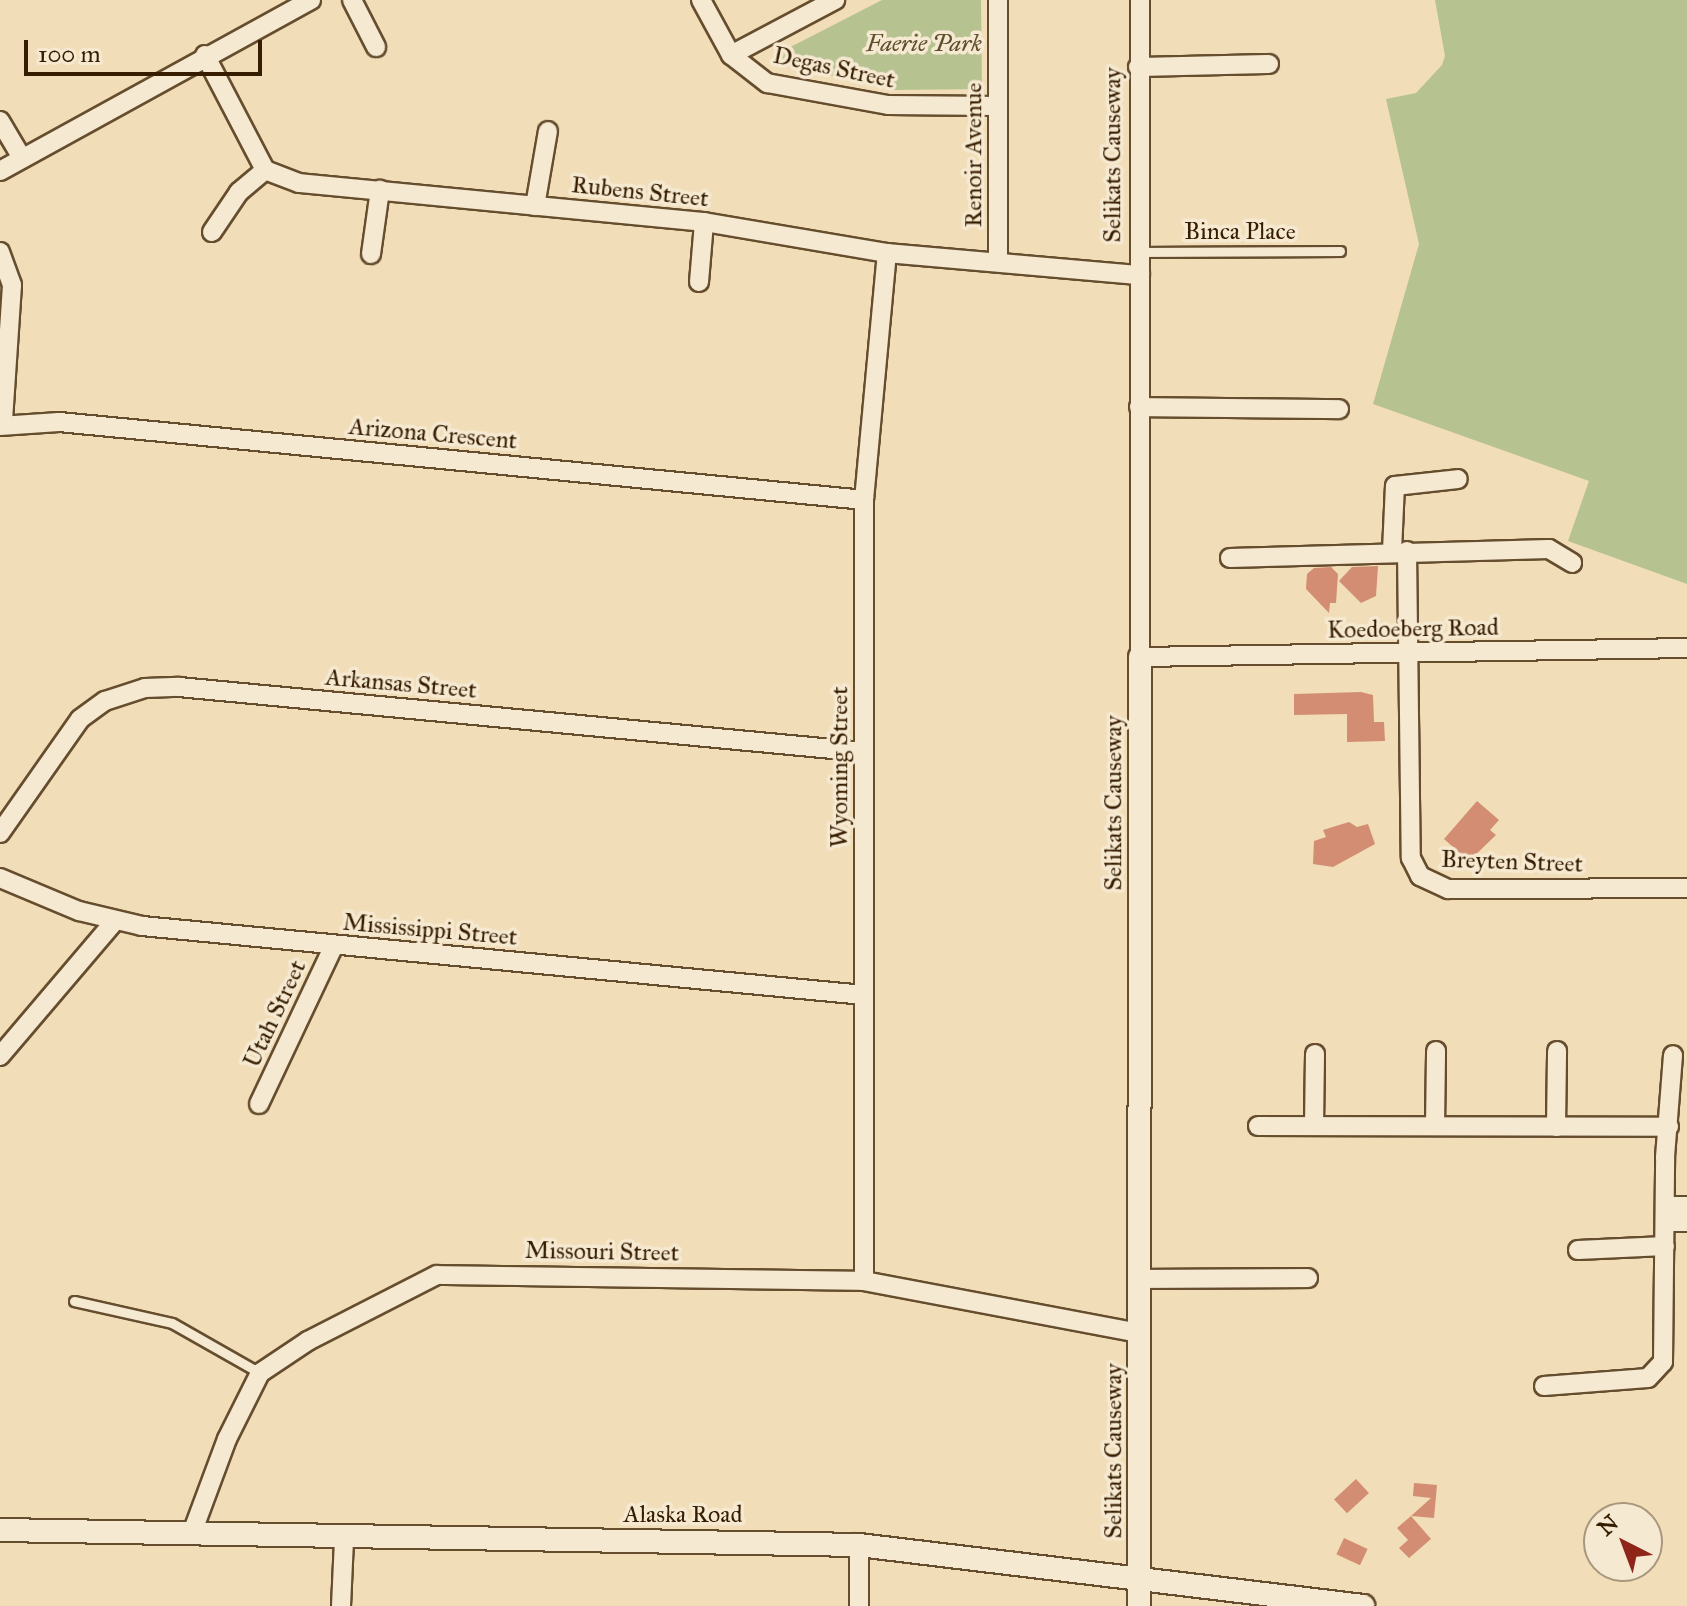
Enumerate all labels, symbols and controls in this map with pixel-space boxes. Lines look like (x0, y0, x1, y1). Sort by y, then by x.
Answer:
scale bar (28, 24, 266, 74)
park label: Faerie Park (866, 30, 982, 58)
text: 100 m (38, 39, 101, 69)
street label: Degas Street (770, 41, 898, 95)
street label: Selikats Causeway (1099, 67, 1127, 243)
street label: Renoir Avenue (960, 83, 988, 227)
street label: Rubens Street (570, 170, 710, 214)
street label: Binca Place (1184, 218, 1296, 246)
street label: Arizona Crescent (348, 412, 518, 456)
street label: Koedoeberg Road (1327, 613, 1499, 645)
street label: Arkansas Street (324, 663, 478, 705)
street label: Wyoming Street (826, 686, 854, 848)
street label: Selikats Causeway (1100, 715, 1128, 891)
street label: Breyten Street (1441, 845, 1583, 879)
street label: Mississippi Street (342, 908, 518, 952)
street label: Utah Street (238, 956, 312, 1072)
street label: Missouri Street (525, 1236, 679, 1268)
street label: Selikats Causeway (1100, 1363, 1128, 1539)
street label: Alaska Road (623, 1501, 743, 1529)
north arrow (1583, 1502, 1663, 1582)
text: N (1592, 1509, 1624, 1542)

